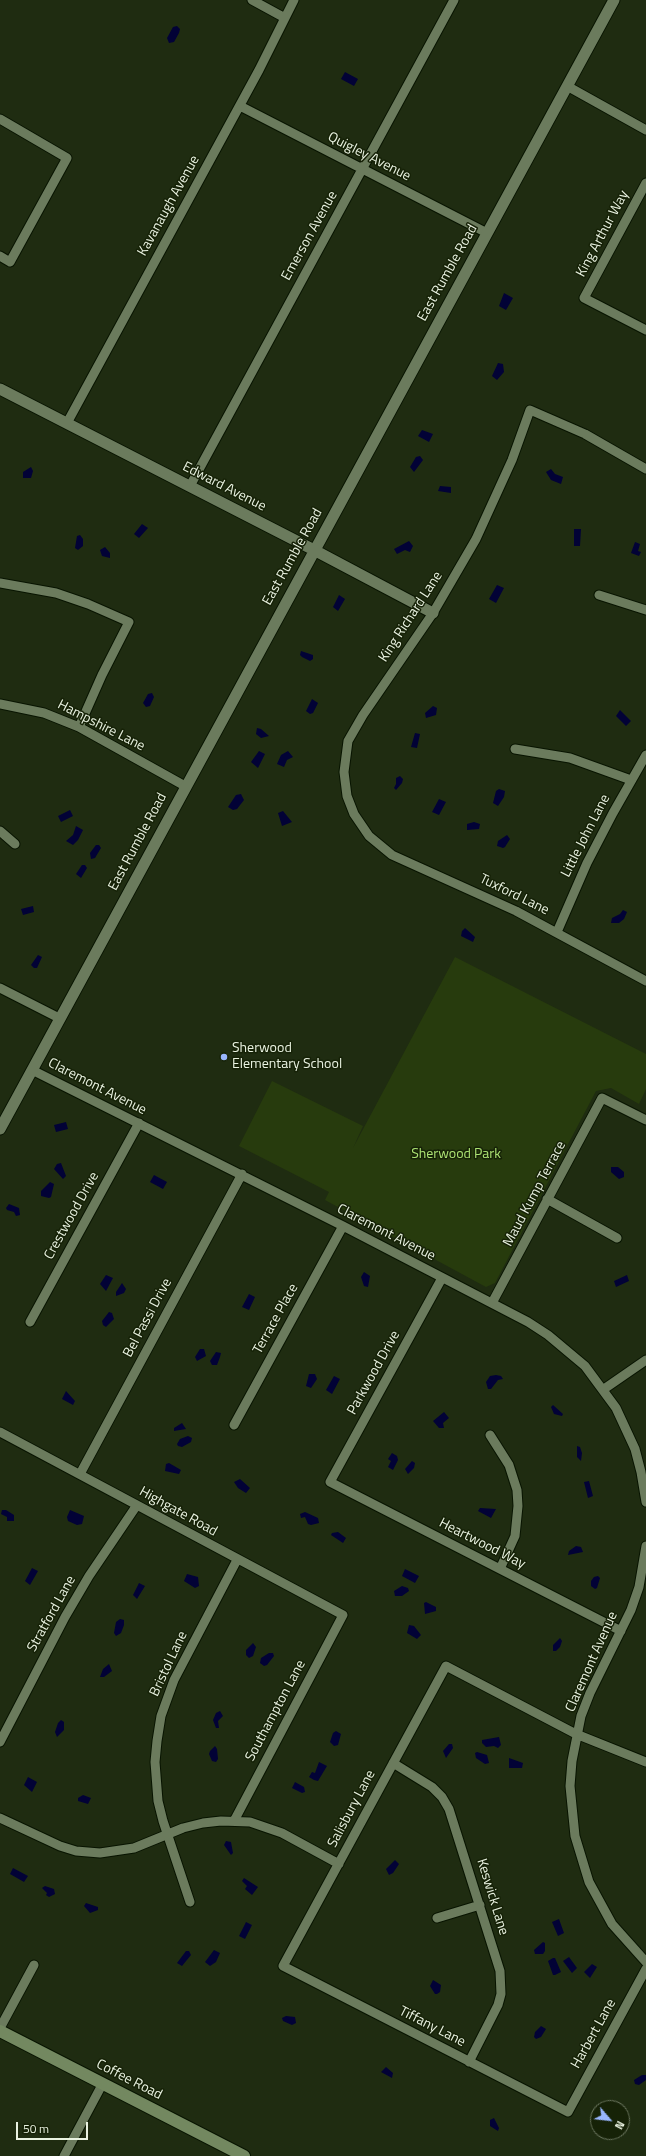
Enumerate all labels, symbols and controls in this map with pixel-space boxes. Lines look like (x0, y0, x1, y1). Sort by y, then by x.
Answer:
street label: Quigley Avenue (325, 129, 413, 185)
street label: Kavanaugh Avenue (134, 153, 204, 259)
street label: Emerson Avenue (278, 188, 342, 284)
street label: King Arthur Way (573, 188, 633, 280)
street label: East Rumble Road (414, 222, 482, 324)
street label: Edward Avenue (179, 459, 269, 515)
street label: East Rumble Road (259, 506, 327, 608)
street label: King Richard Lane (375, 569, 447, 665)
street label: Hampshire Lane (55, 697, 147, 755)
street label: East Rumble Road (105, 790, 171, 894)
street label: Little John Lane (558, 792, 614, 880)
street label: Tuxford Lane (476, 871, 552, 919)
place label: Sherwood Elementary School (232, 1041, 342, 1074)
marker: Sherwood Elementary School (219, 1052, 229, 1062)
street label: Claremont Avenue (45, 1055, 149, 1119)
street label: Maud Kump Terrace (500, 1138, 570, 1250)
park label: Sherwood Park (411, 1147, 501, 1163)
street label: Crestwood Drive (41, 1169, 103, 1263)
street label: Claremont Avenue (334, 1201, 438, 1265)
street label: Bel Passi Drive (120, 1276, 176, 1360)
street label: Terrace Place (250, 1281, 302, 1357)
street label: Parkwood Drive (344, 1328, 404, 1418)
street label: Highgate Road (136, 1484, 220, 1540)
street label: Heartwood Way (436, 1515, 528, 1573)
street label: Stratford Lane (24, 1573, 80, 1655)
street label: Claremont Avenue (562, 1609, 622, 1715)
street label: Bristol Lane (147, 1629, 191, 1699)
street label: Southampton Lane (242, 1658, 310, 1764)
street label: Salisbury Lane (325, 1767, 379, 1851)
street label: Keswick Lane (472, 1857, 512, 1937)
street label: Harbert Lane (568, 1996, 620, 2072)
street label: Tiffany Lane (396, 2003, 468, 2051)
street label: Coffee Road (93, 2056, 165, 2104)
north arrow (590, 2100, 630, 2140)
scale bar (18, 2114, 90, 2140)
text: N (611, 2118, 629, 2132)
text: 50 m (23, 2119, 49, 2138)

